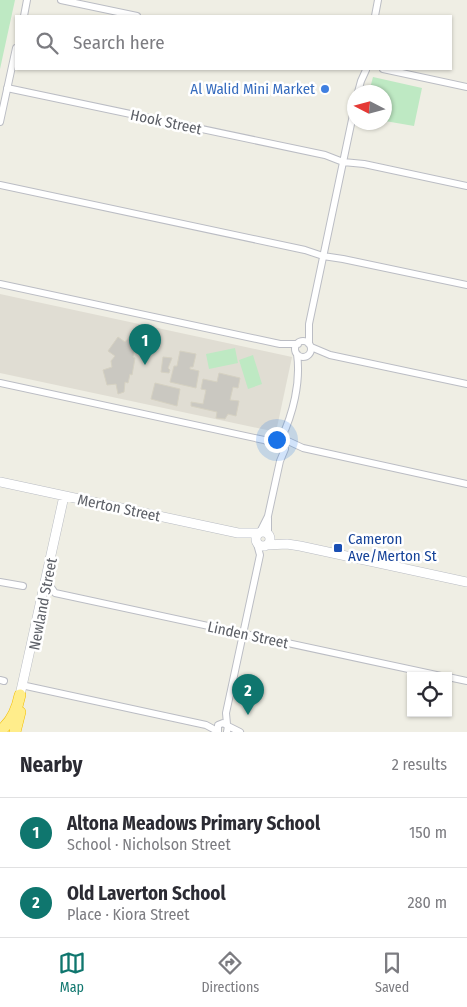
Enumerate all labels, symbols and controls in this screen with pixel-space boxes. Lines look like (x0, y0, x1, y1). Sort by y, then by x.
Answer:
search box (15, 15, 452, 70)
icon: search (33, 29, 61, 57)
text: Search here (73, 31, 165, 54)
place label: Al Walid Mini Market (190, 80, 315, 98)
marker: Al Walid Mini Market (319, 83, 331, 95)
north arrow (347, 85, 392, 130)
street label: Hook Street (129, 106, 203, 138)
pin: 1 (129, 324, 161, 365)
your location (264, 427, 290, 453)
street label: Merton Street (76, 490, 162, 526)
place label: Cameron Ave/Merton St (348, 530, 437, 565)
marker: Cameron Ave/Merton St (332, 542, 344, 554)
street label: Newland Street (25, 556, 61, 652)
street label: Linden Street (206, 618, 290, 652)
map controls (407, 672, 452, 717)
button: locate (407, 672, 452, 717)
pin: 2 (232, 674, 264, 715)
text: Nearby (20, 752, 82, 778)
text: 2 results (392, 755, 447, 774)
text: Altona Meadows Primary School (67, 812, 320, 835)
text: 1 (33, 823, 39, 842)
text: 150 m (409, 823, 447, 842)
text: School · Nicholson Street (67, 835, 231, 854)
text: Old Laverton School (67, 882, 226, 905)
text: 2 (32, 893, 40, 912)
text: 280 m (408, 893, 447, 912)
text: Place · Kiora Street (67, 905, 190, 924)
tab: Map (58, 949, 86, 996)
tab: Directions (201, 949, 259, 996)
tab: Saved (375, 949, 409, 996)

